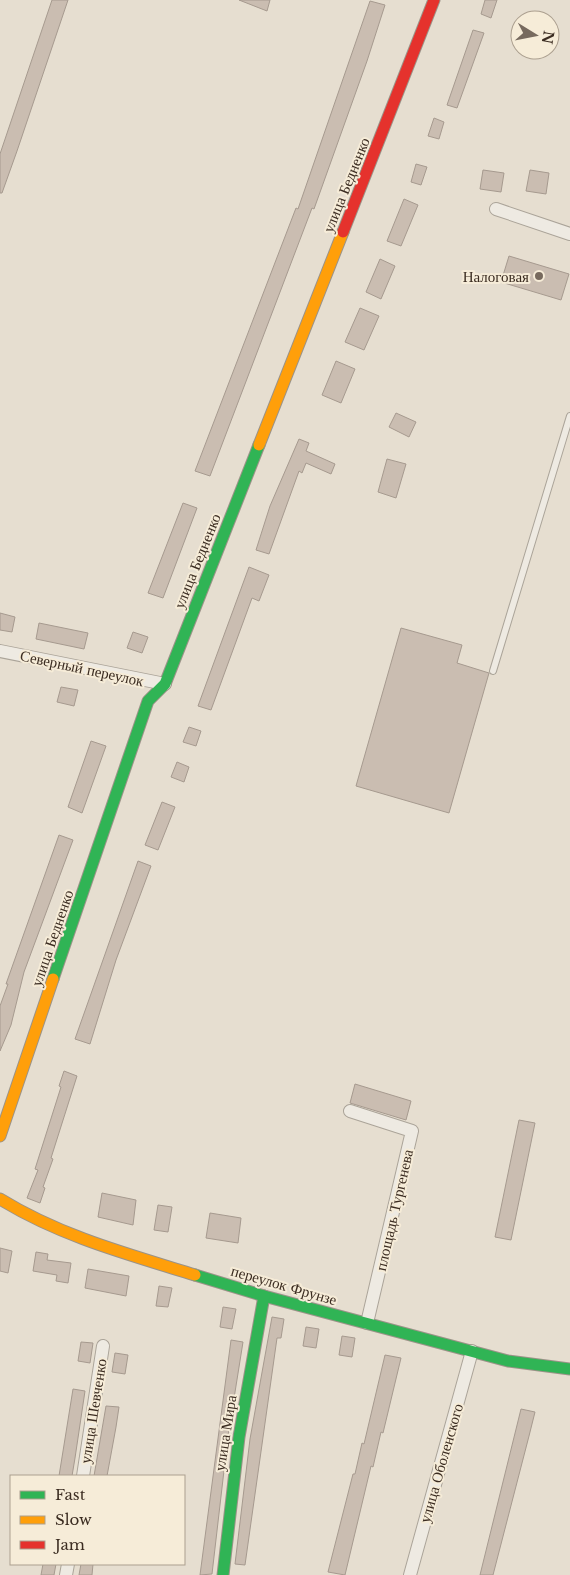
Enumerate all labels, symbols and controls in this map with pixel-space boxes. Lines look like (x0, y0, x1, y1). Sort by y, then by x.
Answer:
north arrow (510, 10, 560, 60)
text: N (538, 29, 558, 45)
street label: улица Бедненко (318, 135, 374, 235)
place label: Налоговая (463, 267, 529, 286)
marker: Налоговая (533, 270, 545, 282)
street label: улица Бедненко (169, 511, 225, 611)
street label: Северный переулок (18, 646, 146, 691)
street label: улица Бедненко (27, 887, 77, 989)
street label: площадь Тургенева (371, 1147, 417, 1273)
street label: переулок Фрунзе (229, 1261, 339, 1309)
street label: улица Шевченко (75, 1357, 111, 1465)
street label: улица Мира (210, 1393, 240, 1472)
street label: улица Оболенского (415, 1401, 467, 1525)
legend (10, 1475, 185, 1565)
text: Fast (55, 1485, 86, 1504)
text: Slow (55, 1510, 92, 1529)
text: Jam (53, 1535, 85, 1554)

